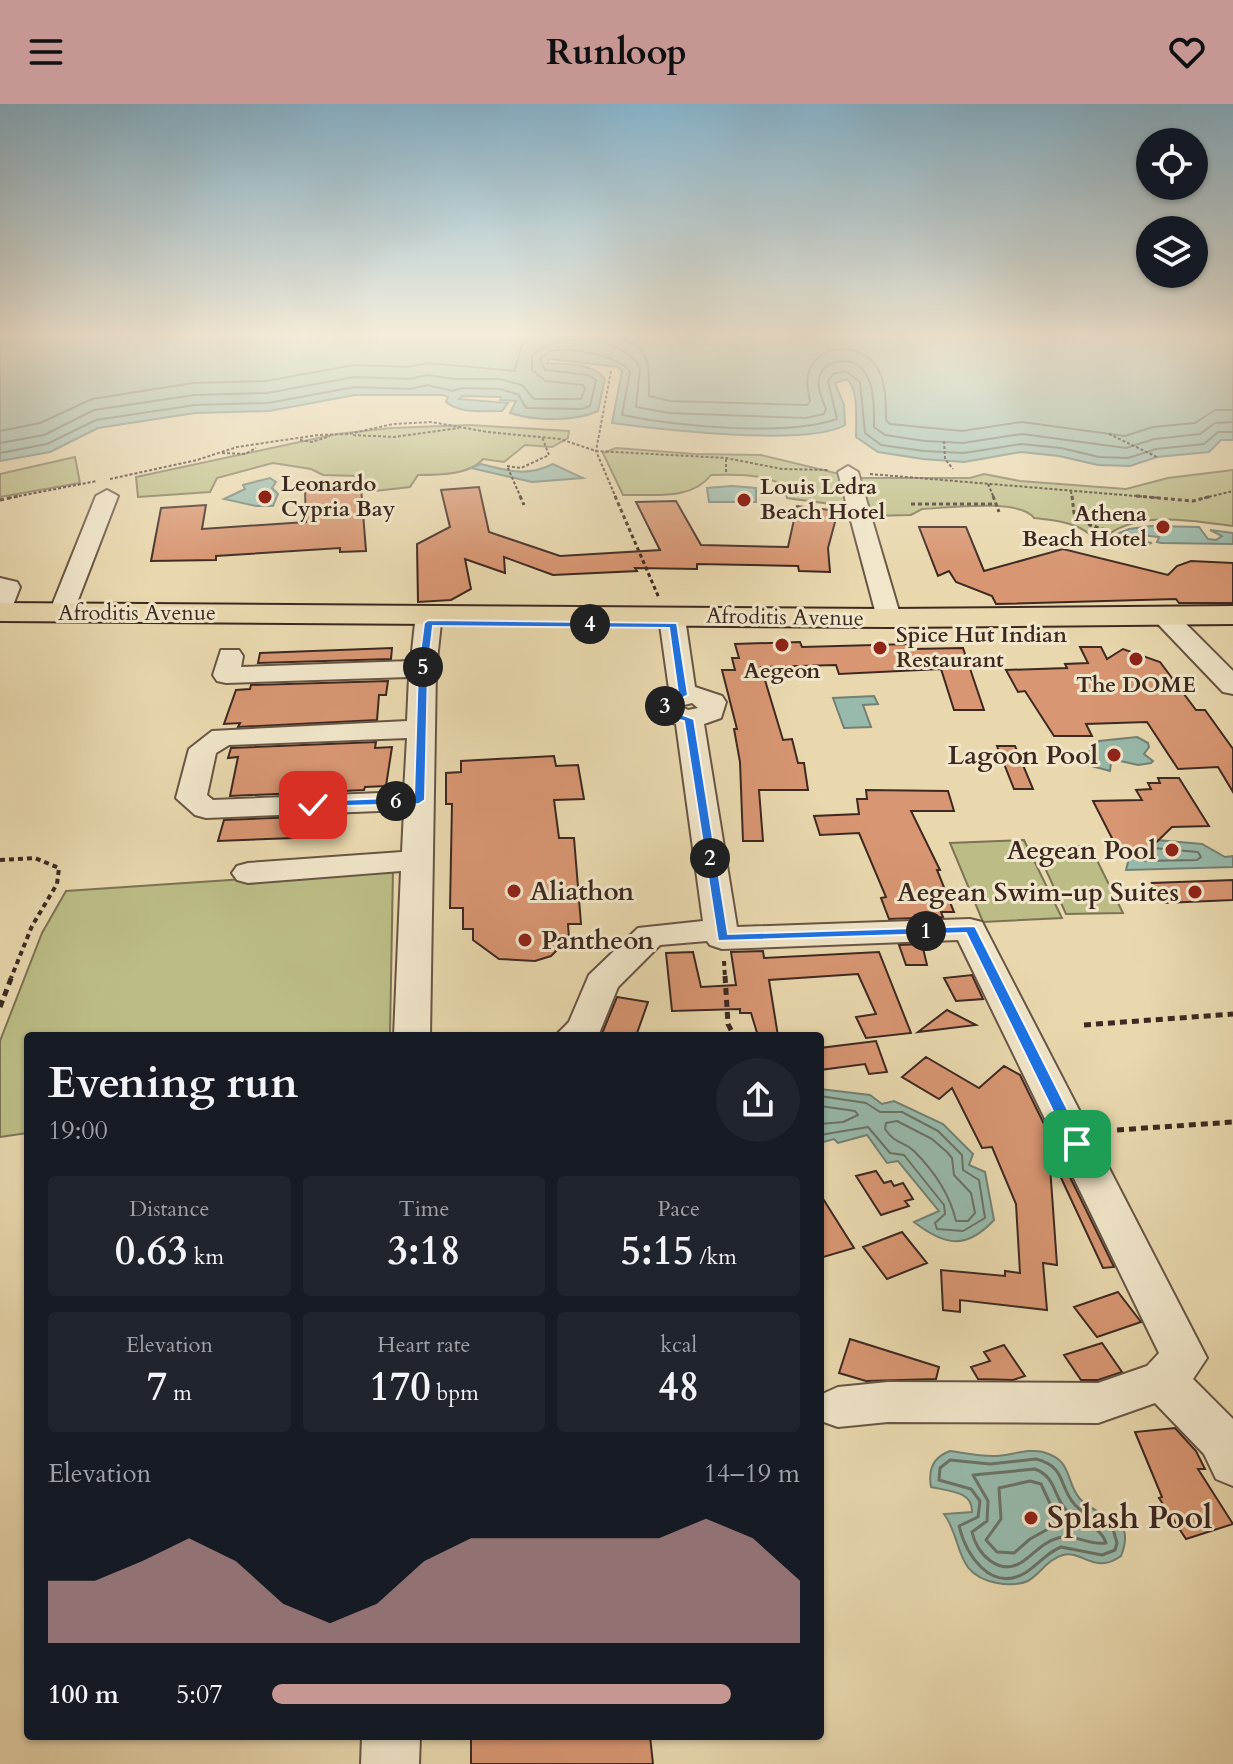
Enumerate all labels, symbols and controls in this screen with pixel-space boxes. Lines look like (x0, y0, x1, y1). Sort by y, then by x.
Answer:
text: Runloop (546, 28, 687, 77)
icon: menu (24, 30, 68, 74)
icon: heart (1165, 30, 1209, 74)
map controls (1136, 128, 1208, 288)
button: locate (1136, 128, 1208, 200)
button: layers (1136, 216, 1208, 288)
place label: Leonardo Cypria Bay (281, 469, 396, 524)
place label: Louis Ledra Beach Hotel (760, 472, 886, 527)
marker: Leonardo Cypria Bay (256, 488, 274, 506)
marker: Louis Ledra Beach Hotel (735, 491, 753, 509)
place label: Athena Beach Hotel (1022, 499, 1148, 554)
marker: Athena Beach Hotel (1154, 518, 1172, 536)
street label: Afroditis Avenue (58, 598, 216, 628)
street label: Afroditis Avenue (706, 601, 864, 633)
pin: 4 (570, 604, 610, 644)
text: 4 (584, 609, 596, 639)
place label: Spice Hut Indian Restaurant (896, 620, 1067, 675)
marker: Aegeon (773, 636, 791, 654)
marker: Spice Hut Indian Restaurant (871, 639, 889, 657)
pin: 5 (403, 647, 443, 687)
marker: The DOME (1127, 650, 1145, 668)
text: 5 (417, 652, 429, 682)
place label: Aegeon (744, 656, 820, 686)
place label: The DOME (1076, 670, 1196, 700)
pin: 3 (645, 686, 685, 726)
text: 3 (659, 691, 671, 721)
place label: Lagoon Pool (948, 738, 1098, 773)
marker: Lagoon Pool (1105, 746, 1123, 764)
pin (279, 771, 347, 839)
pin: 6 (376, 781, 416, 821)
icon: check (291, 783, 335, 827)
text: 6 (390, 786, 402, 816)
place label: Aegean Pool (1007, 833, 1156, 868)
pin: 2 (690, 838, 730, 878)
marker: Aegean Pool (1163, 841, 1181, 859)
text: 2 (704, 843, 716, 873)
place label: Aliathon (530, 874, 635, 909)
place label: Aegean Swim-up Suites (897, 875, 1179, 910)
marker: Aliathon (505, 882, 523, 900)
marker: Aegean Swim-up Suites (1186, 883, 1204, 901)
pin: 1 (906, 911, 946, 951)
text: 1 (920, 916, 932, 946)
place label: Pantheon (541, 923, 654, 958)
marker: Pantheon (516, 931, 534, 949)
text: Evening run (48, 1053, 298, 1113)
button: share (716, 1058, 800, 1142)
pin (1043, 1110, 1111, 1178)
text: 19:00 (48, 1113, 108, 1148)
icon: arrive (1055, 1122, 1099, 1166)
text: Distance (129, 1194, 210, 1224)
text: Time (399, 1194, 449, 1224)
text: Pace (657, 1194, 700, 1224)
text: 0.63 (115, 1224, 188, 1279)
text: 3:18 (387, 1224, 461, 1279)
text: 5:15 (620, 1224, 693, 1279)
text: km (188, 1242, 224, 1272)
text: /km (693, 1242, 737, 1272)
text: Elevation (126, 1330, 213, 1360)
text: Heart rate (377, 1330, 471, 1360)
text: kcal (660, 1330, 697, 1360)
text: 7 (147, 1360, 167, 1415)
text: 170 (369, 1360, 431, 1415)
text: 48 (658, 1360, 699, 1415)
text: m (167, 1378, 192, 1408)
text: bpm (431, 1378, 479, 1408)
text: Elevation (48, 1456, 151, 1491)
text: 14–19 m (703, 1456, 800, 1491)
place label: Splash Pool (1047, 1496, 1212, 1540)
marker: Splash Pool (1022, 1509, 1040, 1527)
text: 100 m (48, 1677, 119, 1712)
text: 5:07 (176, 1677, 223, 1712)

